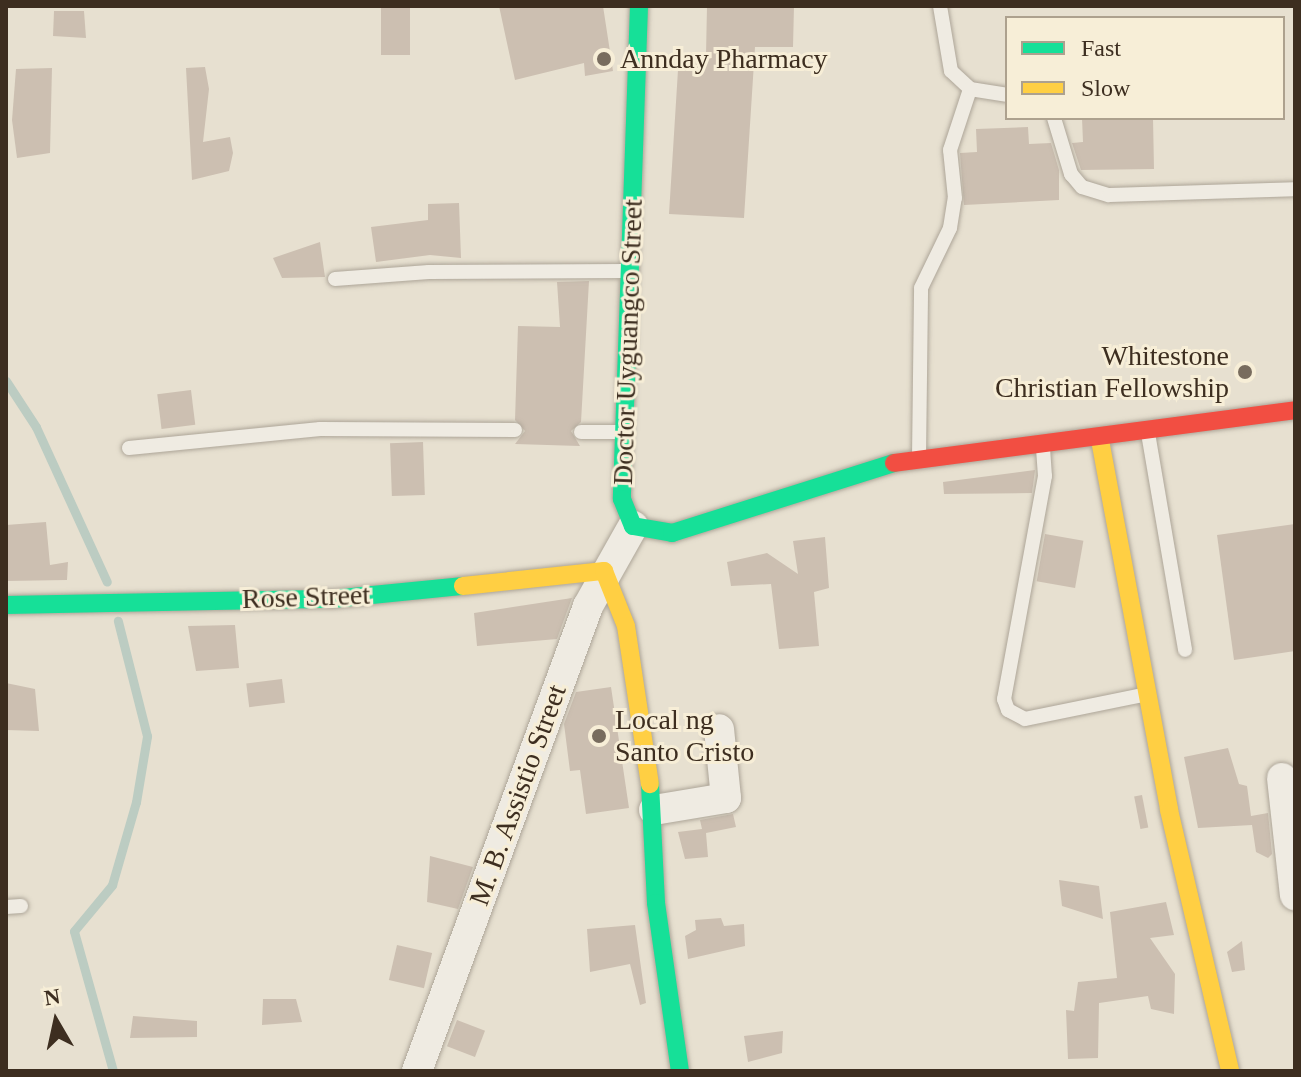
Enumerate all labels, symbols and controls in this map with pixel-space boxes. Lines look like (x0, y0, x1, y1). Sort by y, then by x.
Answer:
legend (1005, 16, 1285, 120)
text: Fast (1081, 35, 1121, 61)
place label: Annday Pharmacy (620, 42, 828, 76)
marker: Annday Pharmacy (595, 50, 613, 68)
text: Slow (1081, 75, 1130, 101)
street label: Doctor Uyguangco Street (606, 198, 650, 486)
place label: Whitestone Christian Fellowship (995, 339, 1229, 405)
marker: Whitestone Christian Fellowship (1236, 363, 1254, 381)
street label: Rose Street (241, 578, 371, 616)
street label: M. B. Assistio Street (462, 679, 574, 911)
place label: Local ng Santo Cristo (615, 703, 754, 769)
marker: Local ng Santo Cristo (590, 727, 608, 745)
north arrow (16, 981, 96, 1061)
text: N (42, 983, 62, 1010)

